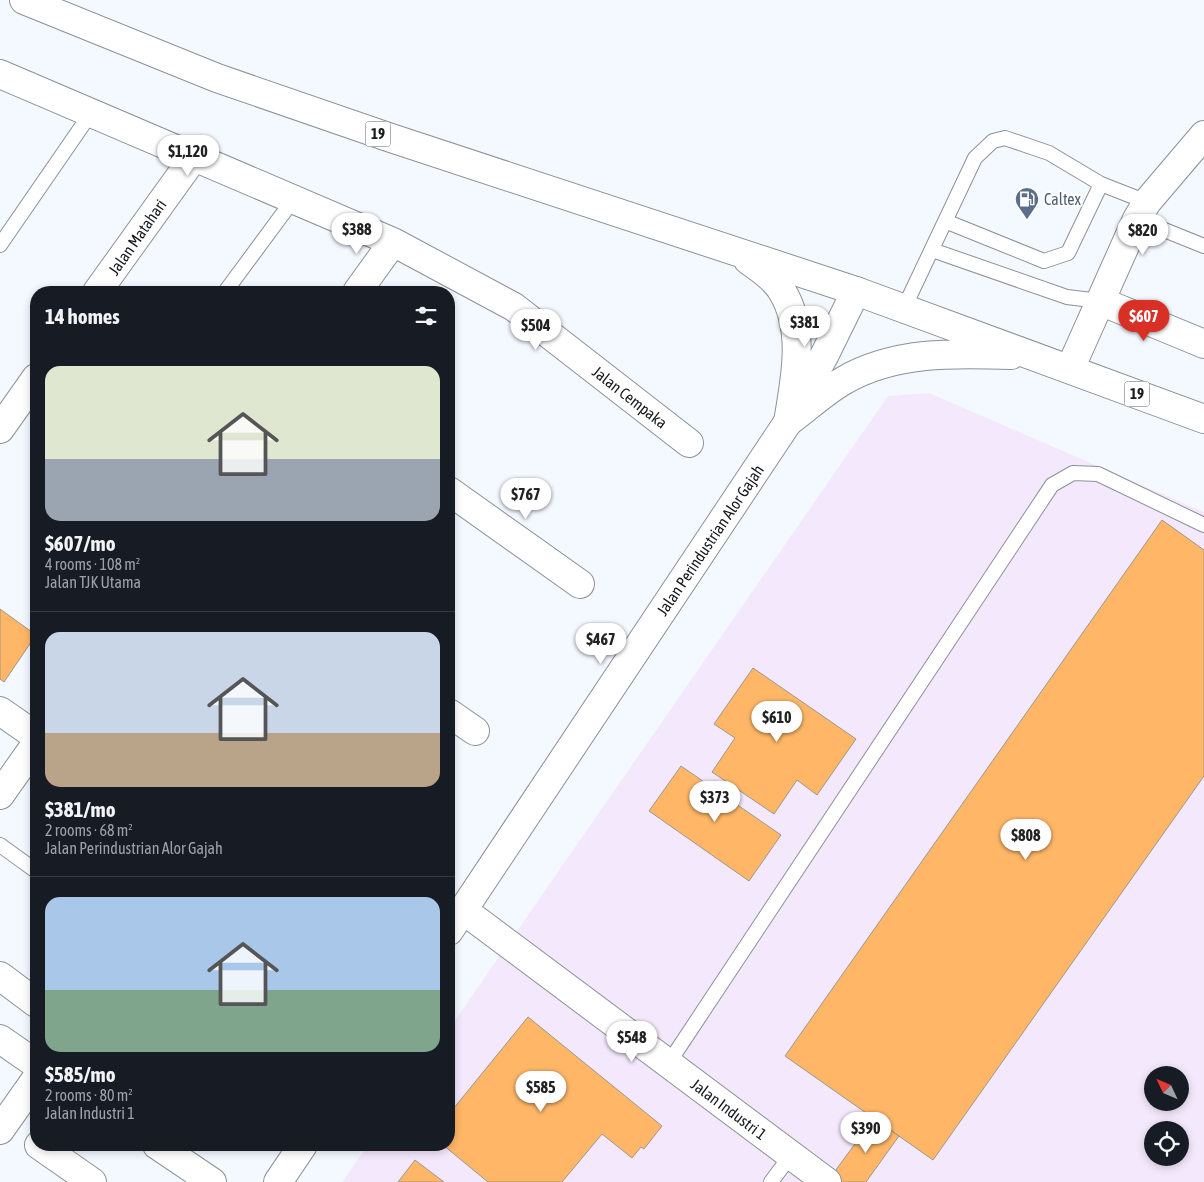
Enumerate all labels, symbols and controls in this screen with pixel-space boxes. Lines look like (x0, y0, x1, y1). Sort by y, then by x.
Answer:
road number: 19 (366, 122, 390, 146)
pin: $1,120 (147, 134, 229, 177)
text: $1,120 (168, 142, 208, 160)
fuel station icon: Caltex (1014, 186, 1040, 220)
place label: Caltex (1044, 190, 1081, 208)
street label: Jalan Matahari (104, 196, 170, 278)
pin: $388 (327, 212, 387, 255)
pin: $820 (1113, 214, 1173, 256)
text: $388 (342, 220, 372, 238)
text: $820 (1128, 221, 1158, 239)
pin: $607 (1114, 300, 1174, 342)
icon: filters (412, 302, 440, 330)
text: 14 homes (45, 304, 120, 328)
pin: $381 (775, 306, 835, 348)
text: $607 (1129, 307, 1159, 325)
pin: $504 (506, 308, 566, 351)
text: $381 (790, 313, 820, 331)
text: $504 (521, 316, 551, 334)
street label: Jalan Cempaka (589, 362, 671, 432)
road number: 19 (1124, 382, 1150, 406)
icon: home (198, 399, 288, 489)
street label: Jalan Perindustrian Alor Gajah (653, 461, 768, 619)
pin: $767 (496, 478, 556, 520)
text: $767 (511, 485, 541, 503)
text: $607/mo (45, 531, 116, 555)
text: 4 rooms · 108 m² (45, 555, 140, 573)
text: Jalan TJK Utama (45, 573, 141, 591)
pin: $467 (571, 622, 631, 665)
text: $467 (586, 630, 616, 648)
icon: home (198, 664, 288, 754)
pin: $610 (747, 700, 807, 743)
text: $610 (762, 708, 792, 726)
pin: $373 (685, 780, 745, 823)
text: $373 (700, 788, 730, 806)
text: $381/mo (45, 797, 116, 821)
pin: $808 (996, 818, 1056, 861)
text: 2 rooms · 68 m² (45, 821, 133, 839)
text: $808 (1011, 826, 1041, 844)
text: Jalan Perindustrian Alor Gajah (45, 839, 223, 857)
icon: home (198, 929, 288, 1019)
pin: $548 (602, 1020, 662, 1063)
text: $548 (617, 1028, 647, 1046)
text: $585/mo (45, 1062, 116, 1086)
north arrow (1144, 1066, 1189, 1111)
map controls (1144, 1066, 1189, 1166)
pin: $585 (511, 1070, 571, 1113)
street label: Jalan Industri 1 (688, 1075, 770, 1143)
text: $585 (526, 1078, 556, 1096)
text: 2 rooms · 80 m² (45, 1086, 133, 1104)
text: Jalan Industri 1 (45, 1104, 135, 1122)
pin: $390 (836, 1112, 896, 1154)
text: $390 (851, 1119, 881, 1137)
button: locate (1144, 1121, 1189, 1166)

